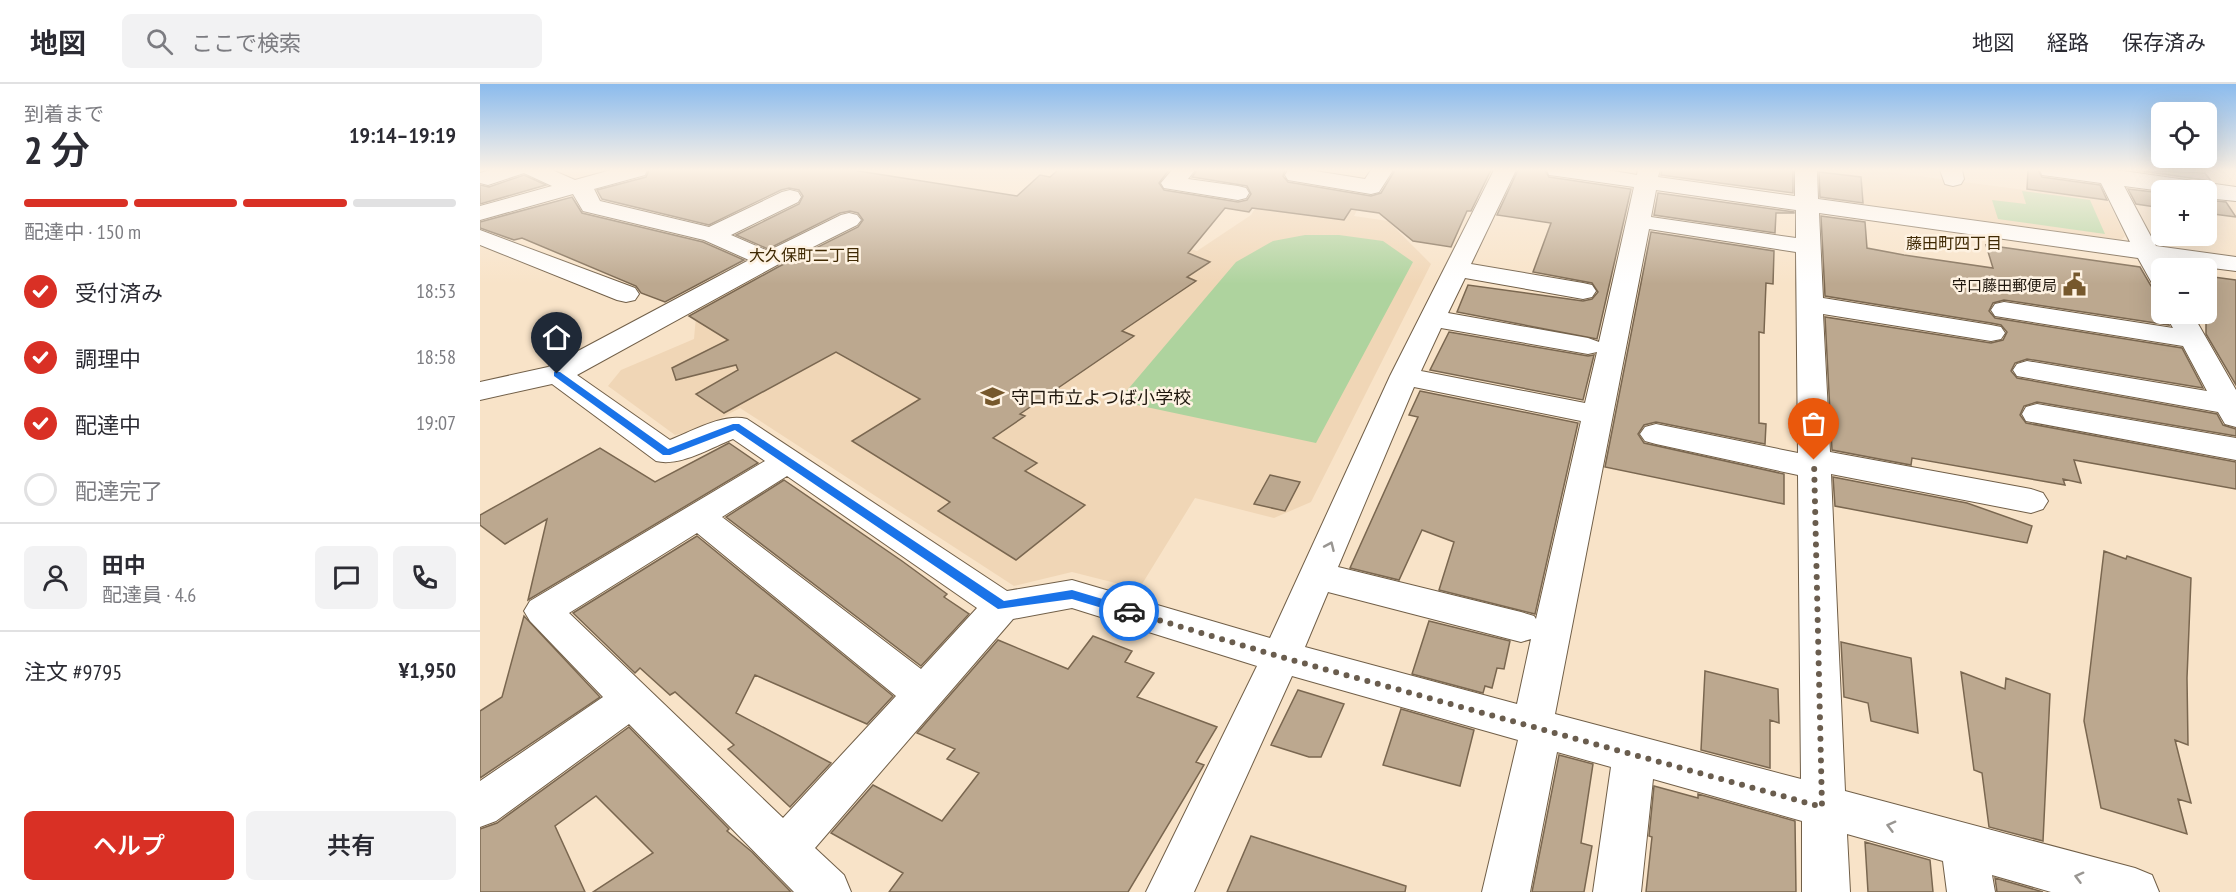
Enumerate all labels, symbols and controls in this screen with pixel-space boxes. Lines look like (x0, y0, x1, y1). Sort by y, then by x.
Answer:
search box (122, 14, 542, 68)
text: 地図 (30, 24, 86, 61)
icon: search (143, 25, 176, 58)
text: ここで検索 (191, 29, 301, 57)
text: 地図 (1972, 29, 2014, 56)
text: 経路 (2047, 29, 2089, 56)
text: 保存済み (2122, 29, 2206, 56)
text: 到着まで (24, 101, 104, 127)
map controls (2151, 102, 2217, 324)
button: locate (2151, 102, 2217, 168)
text: 19:14–19:19 (349, 121, 456, 149)
text: 2 分 (24, 124, 90, 175)
button: + (2151, 180, 2217, 246)
text: 配達中 · 150 m (24, 219, 141, 245)
district label: 藤田町四丁目 (1906, 233, 2002, 253)
district label: 大久保町二丁目 (749, 245, 861, 265)
button: − (2151, 258, 2217, 324)
public building icon: 守口藤田郵便局 (2062, 272, 2088, 298)
icon: check (24, 275, 57, 308)
place label: 守口藤田郵便局 (1952, 276, 2057, 295)
text: 18:53 (416, 278, 456, 304)
text: 受付済み (75, 279, 163, 307)
pin (531, 312, 582, 374)
icon: home (540, 321, 573, 354)
icon: check (24, 341, 57, 374)
text: 18:58 (416, 344, 456, 370)
text: 調理中 (75, 345, 141, 373)
school or university icon: 守口市立よつば小学校 (980, 384, 1006, 410)
place label: 守口市立よつば小学校 (1011, 386, 1191, 409)
pin (1788, 398, 1839, 460)
icon: check (24, 407, 57, 440)
icon: bag (1797, 407, 1830, 440)
text: 19:07 (416, 410, 456, 436)
text: 配達中 (75, 411, 141, 439)
text: 配達完了 (75, 477, 163, 505)
one-way arrow (1323, 541, 1335, 552)
button: person (24, 546, 87, 609)
button: chat (315, 546, 378, 609)
button: phone (393, 546, 456, 609)
text: 田中 (102, 551, 146, 579)
courier (1099, 581, 1159, 641)
text: 配達員 · 4.6 (102, 582, 196, 608)
icon: car (1113, 595, 1146, 628)
text: ¥1,950 (399, 656, 456, 684)
text: 注文 #9795 (24, 658, 122, 686)
button: ヘルプ (24, 811, 234, 880)
button: 共有 (246, 811, 456, 880)
one-way arrow (1886, 821, 1897, 833)
one-way arrow (2074, 872, 2085, 884)

